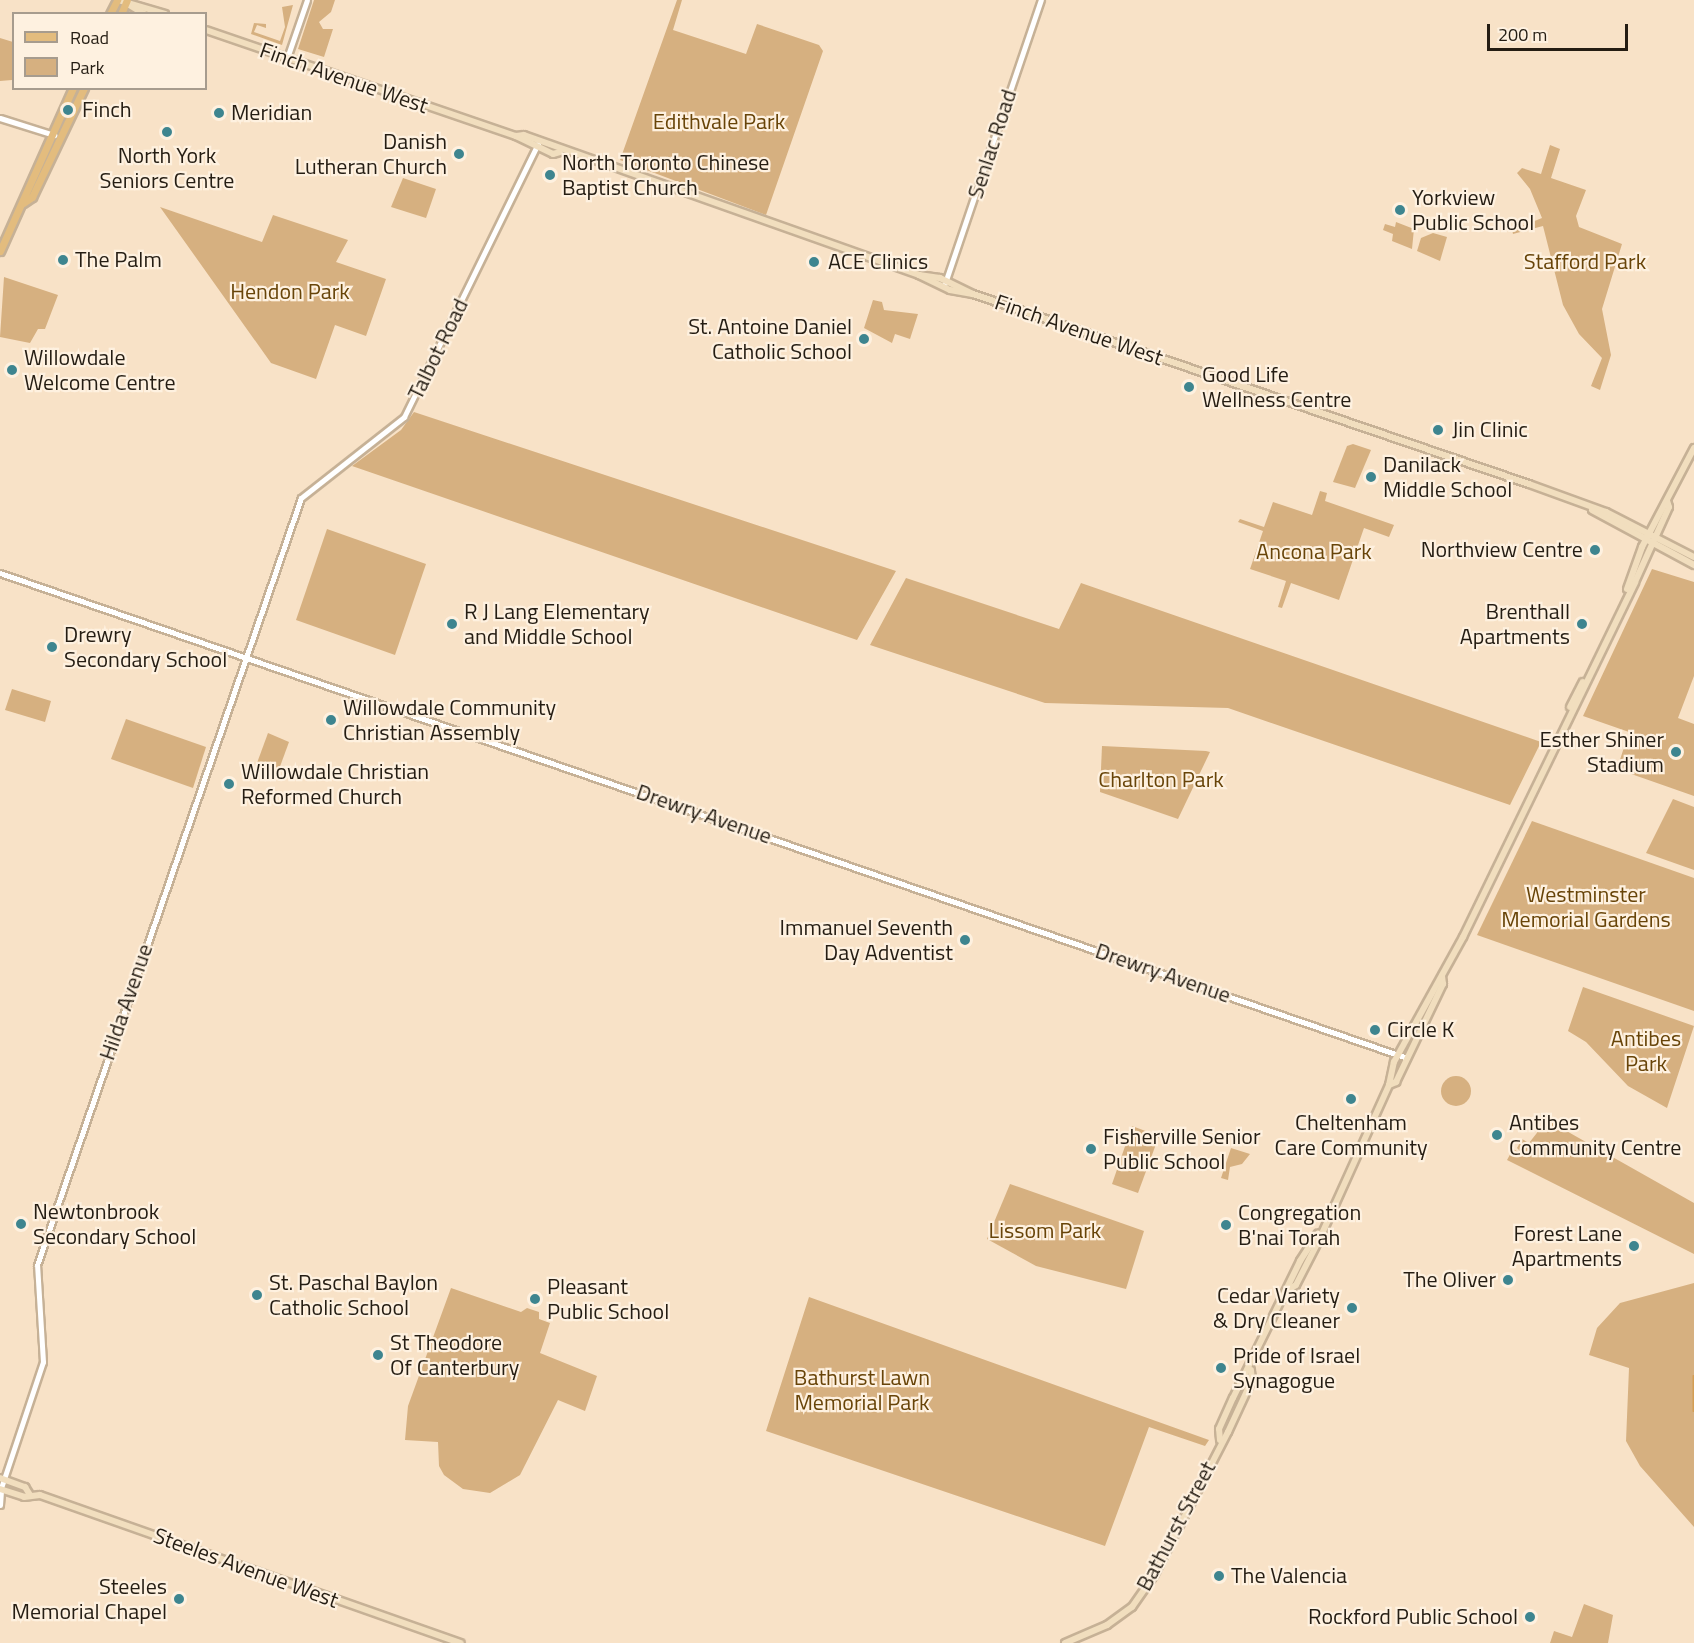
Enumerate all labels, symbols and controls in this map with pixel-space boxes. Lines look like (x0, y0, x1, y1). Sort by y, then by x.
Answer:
legend (12, 12, 207, 90)
scale bar (1490, 12, 1631, 50)
text: 200 m (1498, 21, 1547, 48)
text: Road (70, 24, 109, 51)
street label: Finch Avenue West (256, 37, 432, 119)
text: Park (70, 54, 104, 81)
street label: Senlac Road (962, 86, 1022, 202)
place label: Finch (82, 97, 132, 123)
place label: Meridian (231, 100, 312, 126)
marker: Finch (59, 101, 77, 119)
marker: Meridian (212, 106, 226, 120)
park label: Edithvale Park (653, 109, 785, 135)
marker: North York Seniors Centre (160, 125, 174, 139)
place label: Danish Lutheran Church (295, 128, 447, 180)
place label: North York Seniors Centre (100, 142, 234, 194)
marker: Danish Lutheran Church (452, 147, 466, 161)
place label: North Toronto Chinese Baptist Church (562, 149, 769, 200)
marker: North Toronto Chinese Baptist Church (543, 168, 557, 182)
place label: Yorkview Public School (1412, 184, 1534, 236)
marker: Yorkview Public School (1393, 203, 1407, 217)
place label: The Palm (75, 247, 162, 273)
place label: ACE Clinics (828, 249, 928, 275)
park label: Stafford Park (1524, 249, 1646, 275)
marker: The Palm (56, 253, 70, 267)
marker: ACE Clinics (805, 253, 823, 271)
park label: Hendon Park (230, 279, 350, 305)
street label: Finch Avenue West (991, 289, 1167, 371)
street label: Talbot Road (402, 294, 474, 404)
place label: St. Antoine Daniel Catholic School (688, 313, 852, 364)
marker: St. Antoine Daniel Catholic School (857, 332, 871, 346)
place label: Willowdale Welcome Centre (24, 344, 175, 396)
place label: Good Life Wellness Centre (1202, 361, 1351, 412)
marker: Willowdale Welcome Centre (5, 363, 19, 377)
marker: Good Life Wellness Centre (1180, 378, 1198, 396)
place label: Jin Clinic (1452, 417, 1528, 443)
marker: Jin Clinic (1429, 421, 1447, 439)
place label: Danilack Middle School (1383, 451, 1512, 502)
marker: Danilack Middle School (1364, 470, 1378, 484)
place label: Northview Centre (1421, 537, 1583, 563)
park label: Ancona Park (1256, 539, 1372, 565)
marker: Northview Centre (1588, 543, 1602, 557)
place label: R J Lang Elementary and Middle School (464, 598, 650, 650)
place label: Brenthall Apartments (1460, 598, 1570, 650)
marker: R J Lang Elementary and Middle School (445, 617, 459, 631)
marker: Brenthall Apartments (1575, 617, 1589, 631)
place label: Drewry Secondary School (64, 621, 227, 672)
marker: Drewry Secondary School (45, 640, 59, 654)
place label: Willowdale Community Christian Assembly (343, 694, 556, 746)
marker: Willowdale Community Christian Assembly (324, 713, 338, 727)
place label: Esther Shiner Stadium (1539, 726, 1664, 778)
marker: Esther Shiner Stadium (1669, 745, 1683, 759)
place label: Willowdale Christian Reformed Church (241, 758, 429, 810)
park label: Charlton Park (1098, 767, 1224, 793)
marker: Willowdale Christian Reformed Church (222, 777, 236, 791)
street label: Drewry Avenue (633, 779, 775, 849)
park label: Westminster Memorial Gardens (1501, 881, 1671, 932)
place label: Immanuel Seventh Day Adventist (780, 914, 953, 966)
marker: Immanuel Seventh Day Adventist (958, 933, 972, 947)
street label: Drewry Avenue (1092, 938, 1234, 1008)
street label: Hilda Avenue (94, 940, 158, 1064)
place label: Circle K (1387, 1017, 1454, 1043)
marker: Circle K (1368, 1023, 1382, 1037)
park label: Antibes Park (1611, 1025, 1681, 1076)
marker: Cheltenham Care Community (1344, 1092, 1358, 1106)
place label: Cheltenham Care Community (1274, 1109, 1428, 1160)
place label: Antibes Community Centre (1509, 1109, 1681, 1160)
place label: Fisherville Senior Public School (1103, 1123, 1261, 1174)
marker: Antibes Community Centre (1490, 1128, 1504, 1142)
marker: Fisherville Senior Public School (1084, 1142, 1098, 1156)
place label: Newtonbrook Secondary School (33, 1198, 196, 1250)
place label: Congregation B'nai Torah (1238, 1199, 1361, 1250)
marker: Newtonbrook Secondary School (14, 1217, 28, 1231)
park label: Lissom Park (989, 1218, 1101, 1244)
marker: Congregation B'nai Torah (1219, 1218, 1233, 1232)
place label: Forest Lane Apartments (1512, 1220, 1622, 1272)
marker: Forest Lane Apartments (1627, 1239, 1641, 1253)
place label: The Oliver (1403, 1267, 1496, 1293)
place label: St. Paschal Baylon Catholic School (269, 1269, 438, 1320)
place label: Pleasant Public School (547, 1273, 669, 1324)
marker: The Oliver (1501, 1273, 1515, 1287)
place label: Cedar Variety & Dry Cleaner (1213, 1282, 1340, 1334)
marker: St. Paschal Baylon Catholic School (250, 1288, 264, 1302)
marker: Pleasant Public School (528, 1292, 542, 1306)
marker: Cedar Variety & Dry Cleaner (1345, 1301, 1359, 1315)
place label: St Theodore Of Canterbury (390, 1329, 519, 1380)
place label: Pride of Israel Synagogue (1233, 1342, 1360, 1394)
marker: St Theodore Of Canterbury (371, 1348, 385, 1362)
marker: Pride of Israel Synagogue (1214, 1361, 1228, 1375)
park label: Bathurst Lawn Memorial Park (794, 1364, 930, 1416)
street label: Bathurst Street (1131, 1457, 1221, 1595)
street label: Steeles Avenue West (150, 1522, 342, 1614)
place label: The Valencia (1231, 1563, 1347, 1589)
marker: The Valencia (1212, 1569, 1226, 1583)
place label: Steeles Memorial Chapel (12, 1573, 167, 1624)
marker: Steeles Memorial Chapel (172, 1592, 186, 1606)
place label: Rockford Public School (1308, 1604, 1518, 1630)
marker: Rockford Public School (1523, 1610, 1537, 1624)

